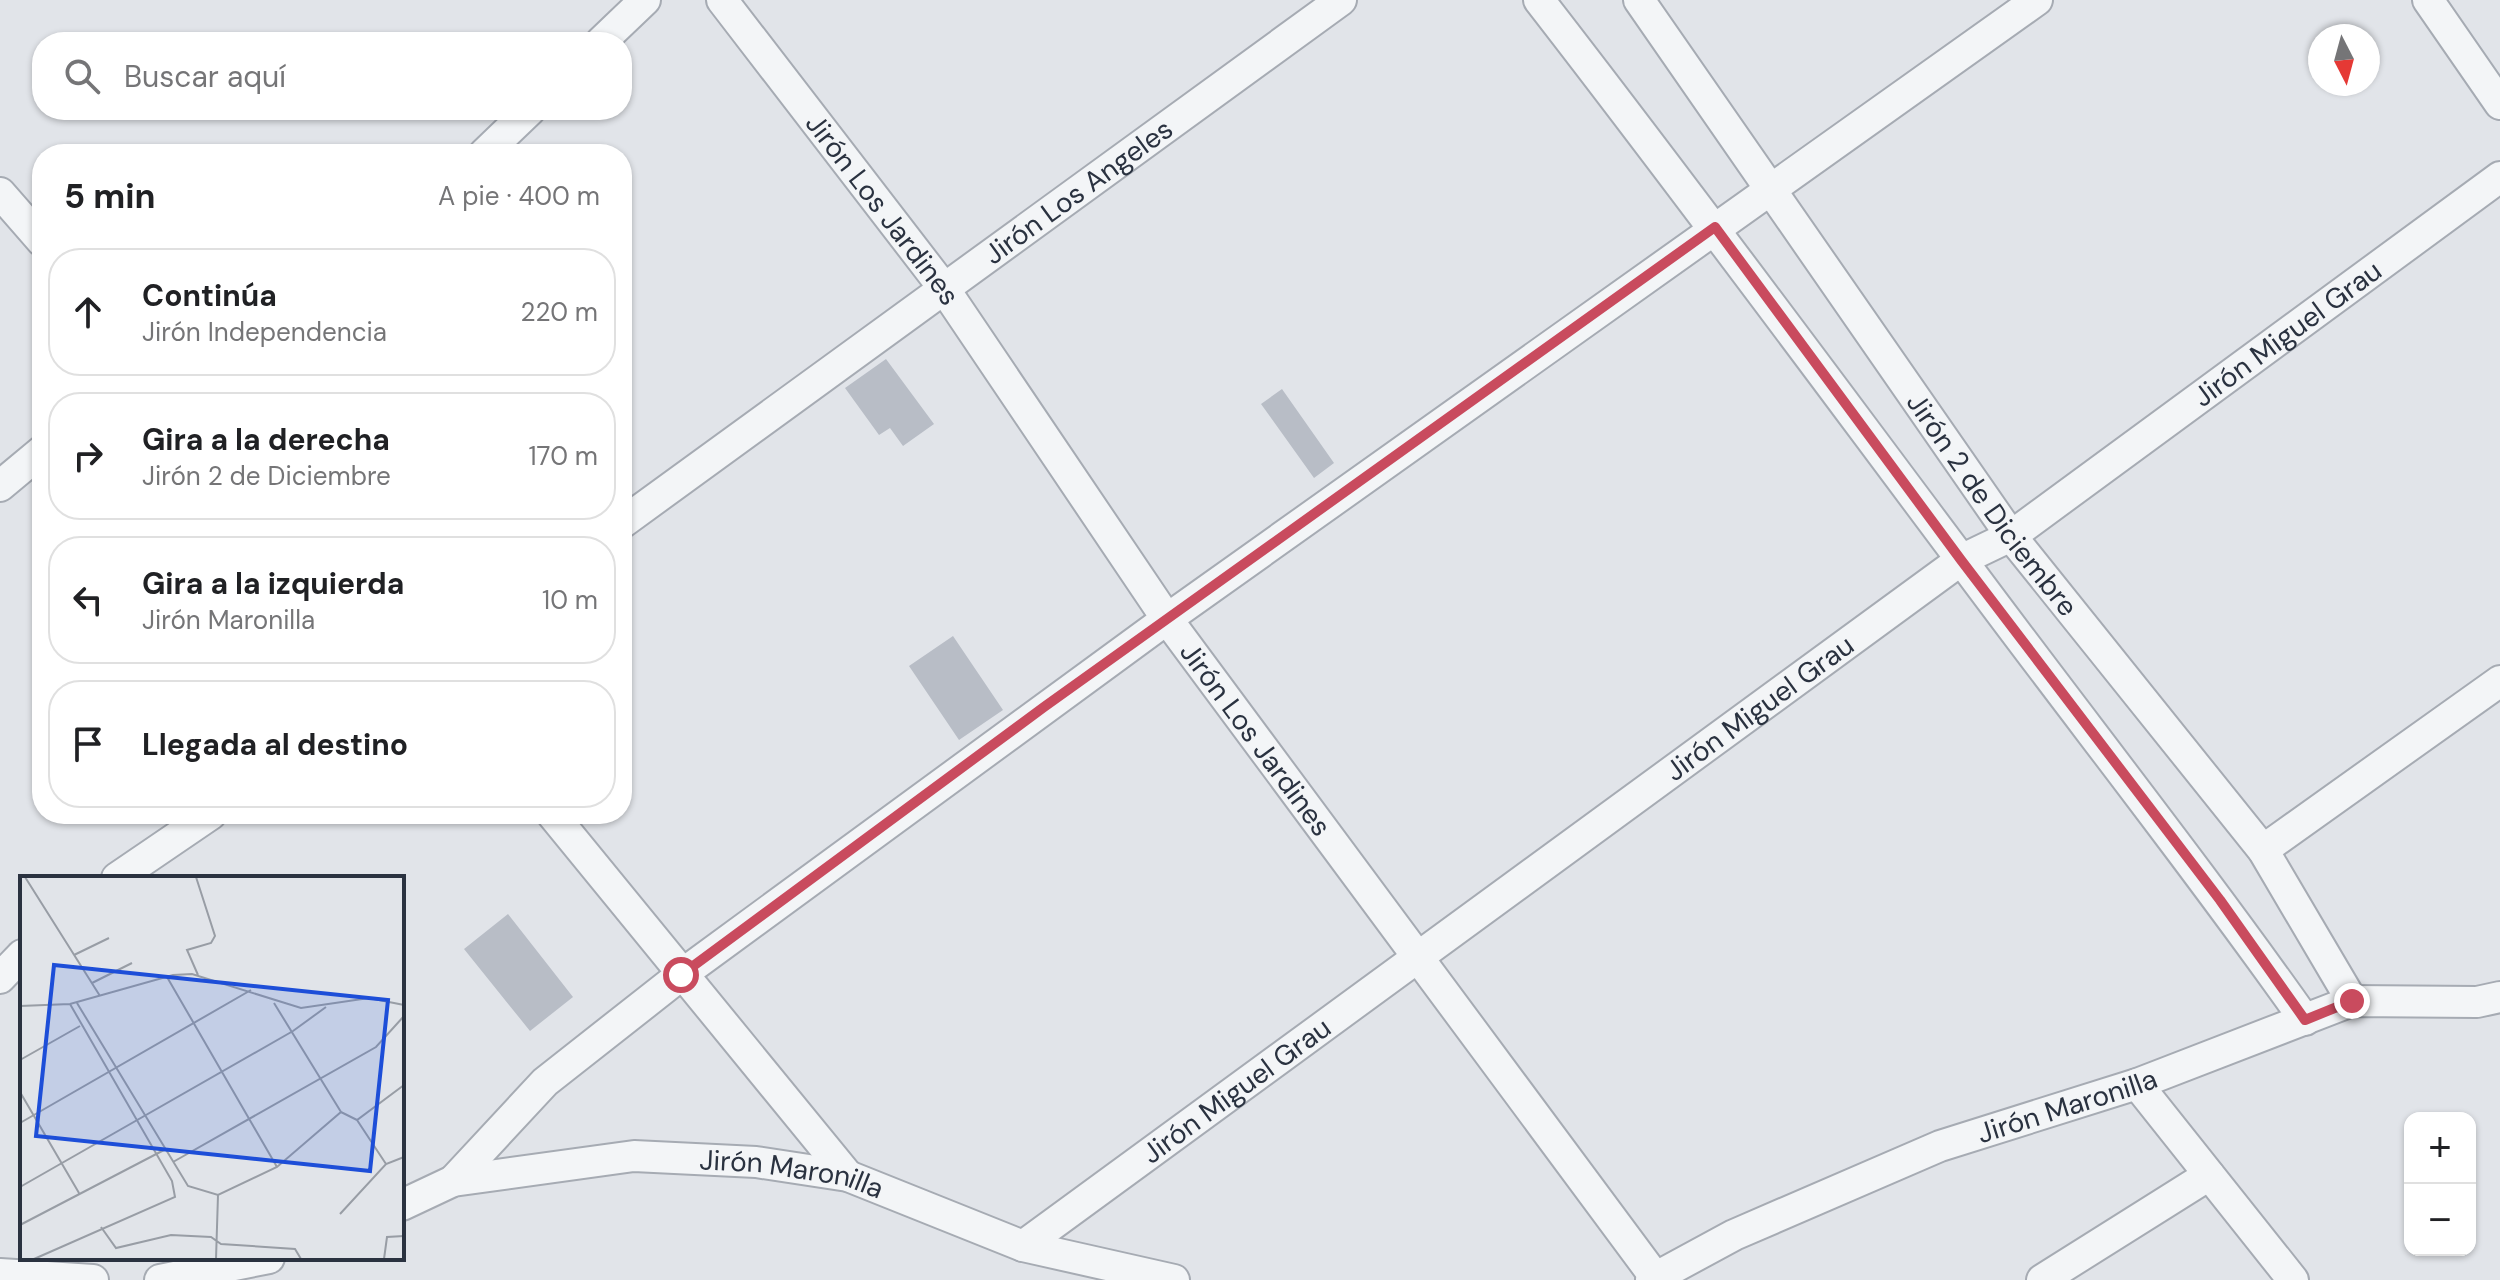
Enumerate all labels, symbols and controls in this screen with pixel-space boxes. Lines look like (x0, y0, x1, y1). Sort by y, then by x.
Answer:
north arrow (2308, 24, 2380, 96)
search box (32, 32, 632, 120)
icon: search (60, 54, 104, 98)
text: Buscar aquí (124, 57, 286, 96)
street label: Jirón Los Jardines (797, 106, 968, 313)
street label: Jirón Los Angeles (977, 111, 1180, 273)
text: 5 min (64, 174, 155, 219)
text: A pie · 400 m (438, 179, 600, 213)
street label: Jirón Miguel Grau (2186, 252, 2389, 415)
text: Continúa (142, 276, 277, 315)
icon: ahead (66, 290, 110, 334)
text: 220 m (520, 295, 598, 329)
text: Jirón Independencia (142, 315, 387, 349)
street label: Jirón 2 de Diciembre (1898, 386, 2086, 624)
text: Gira a la derecha (142, 420, 390, 459)
icon: right (66, 434, 110, 478)
text: 170 m (529, 439, 598, 473)
text: Jirón 2 de Diciembre (142, 459, 391, 493)
text: Gira a la izquierda (142, 564, 404, 603)
icon: left (66, 578, 110, 622)
text: 10 m (542, 583, 598, 617)
text: Jirón Maronilla (142, 603, 315, 637)
street label: Jirón Miguel Grau (1658, 627, 1861, 789)
street label: Jirón Los Jardines (1171, 635, 1340, 844)
icon: arrive (66, 722, 110, 766)
text: Llegada al destino (142, 725, 408, 764)
inset map (20, 876, 404, 1260)
route start (663, 957, 699, 993)
route end (2334, 983, 2370, 1019)
street label: Jirón Miguel Grau (1135, 1009, 1338, 1172)
street label: Jirón Maronilla (1973, 1060, 2162, 1152)
map controls (2404, 1112, 2476, 1256)
button: + (2404, 1112, 2476, 1184)
street label: Jirón Maronilla (699, 1141, 889, 1207)
button: − (2404, 1184, 2476, 1256)

